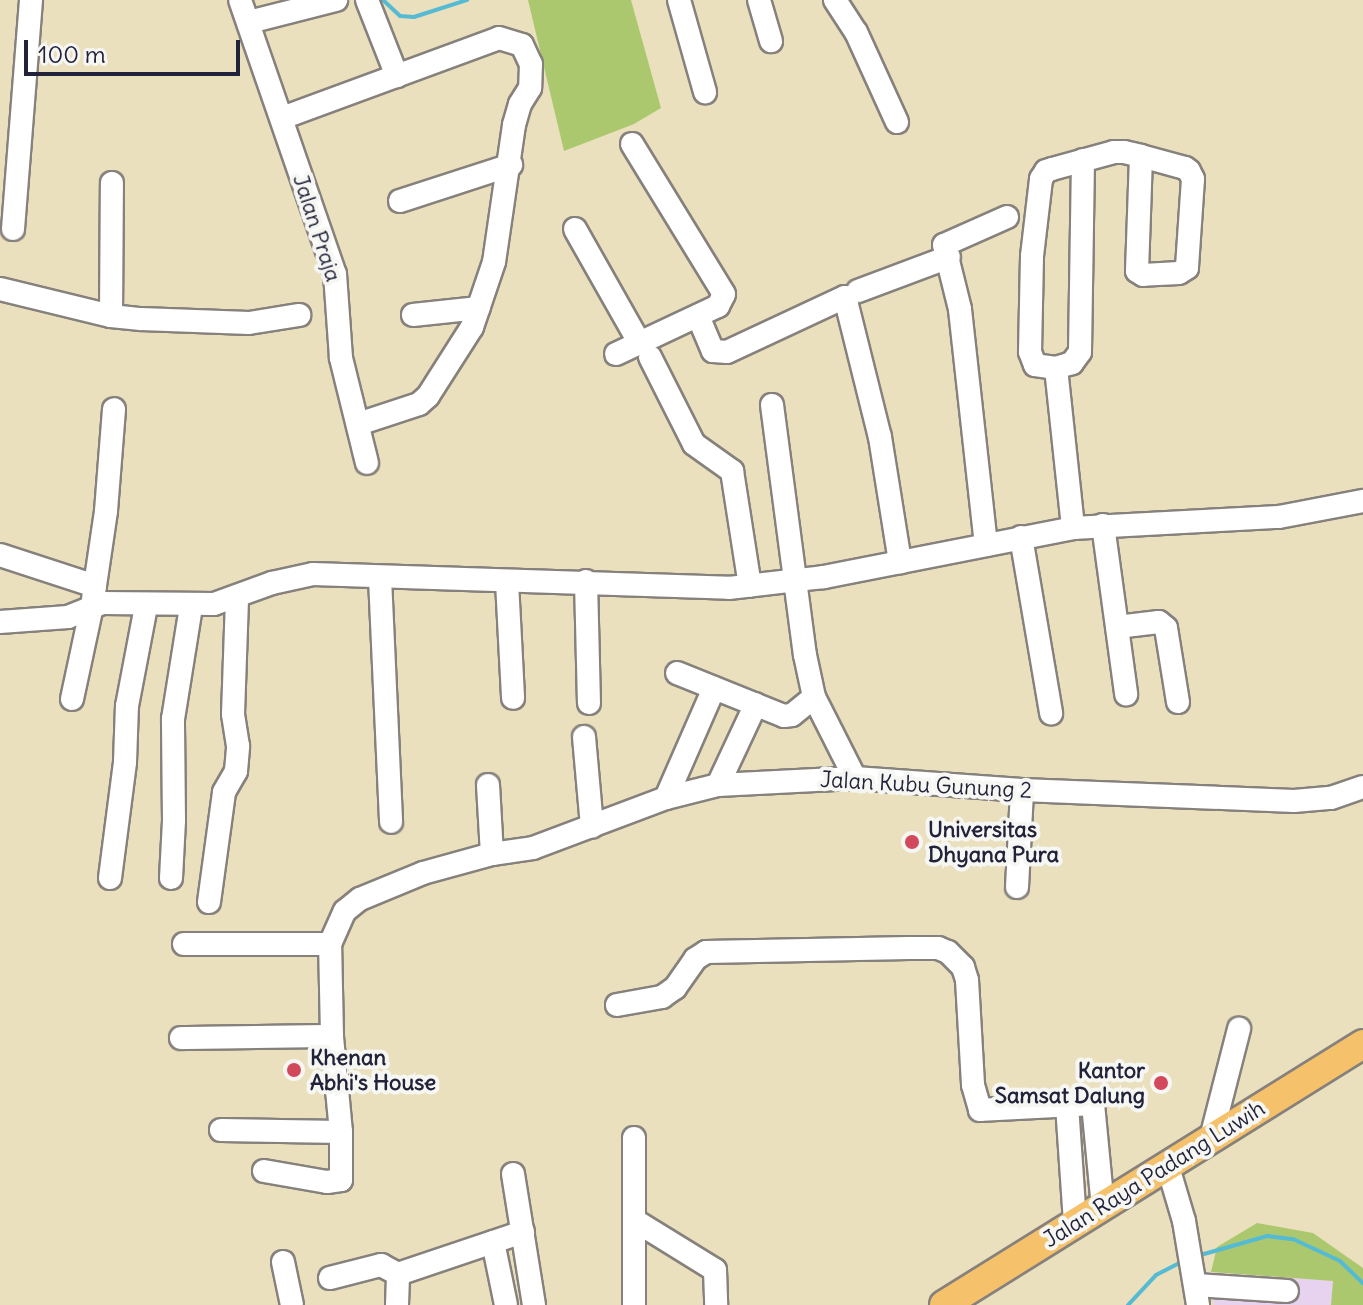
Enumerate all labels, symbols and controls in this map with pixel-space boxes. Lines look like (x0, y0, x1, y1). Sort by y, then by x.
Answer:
scale bar (28, 24, 244, 74)
text: 100 m (38, 39, 106, 69)
street label: Jalan Praja (287, 171, 347, 285)
street label: Jalan Kubu Gunung 2 (819, 766, 1033, 804)
place label: Universitas Dhyana Pura (928, 816, 1059, 868)
marker: Universitas Dhyana Pura (903, 833, 921, 851)
place label: Khenan Abhi's House (310, 1044, 436, 1096)
place label: Kantor Samsat Dalung (995, 1057, 1145, 1108)
marker: Khenan Abhi's House (285, 1061, 303, 1079)
marker: Kantor Samsat Dalung (1152, 1074, 1170, 1092)
street label: Jalan Raya Padang Luwih (1038, 1095, 1270, 1253)

